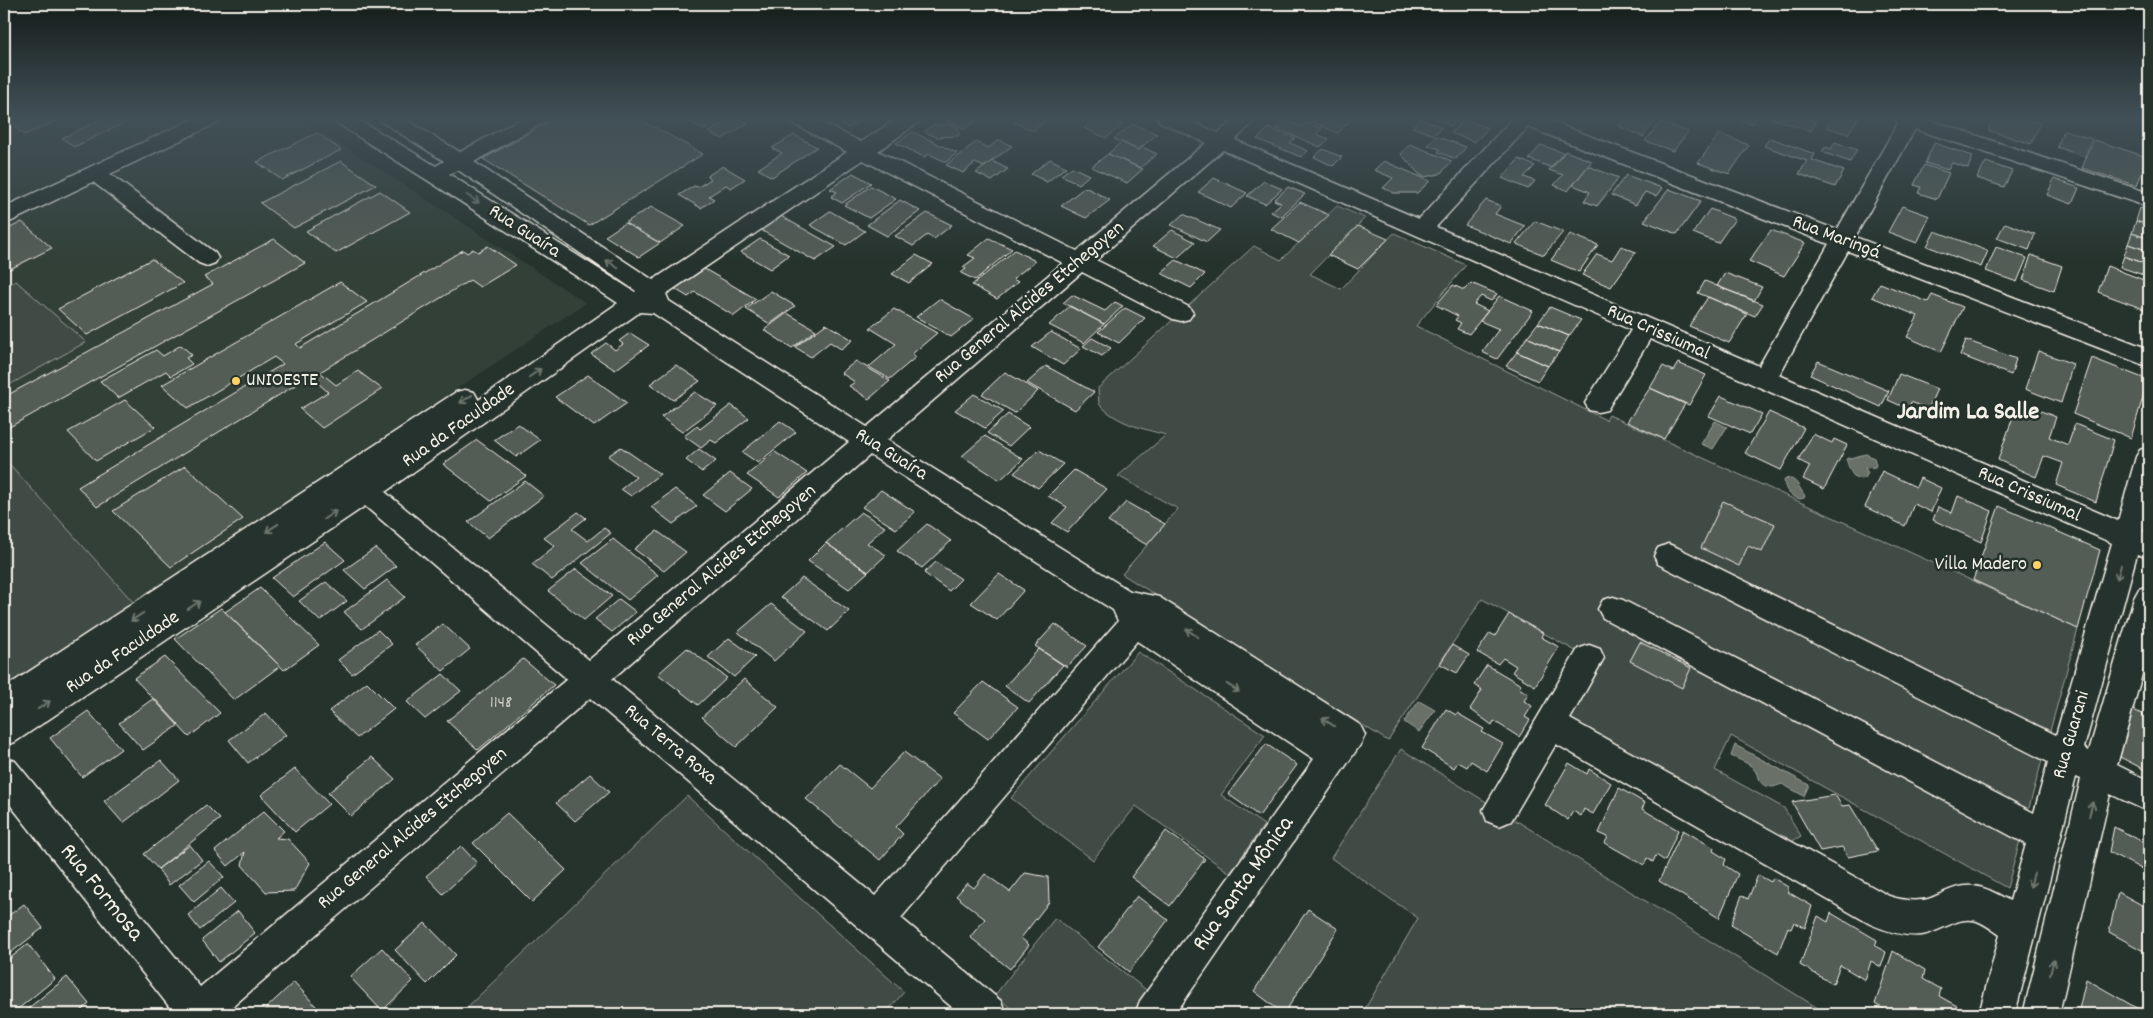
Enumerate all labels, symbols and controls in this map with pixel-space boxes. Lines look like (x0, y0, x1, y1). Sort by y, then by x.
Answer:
one-way arrow (465, 194, 479, 204)
street label: Rua Guaíra (482, 198, 566, 266)
street label: Rua Maringá (1788, 208, 1884, 268)
street label: Rua General Alcides Etchegoyen (929, 215, 1131, 391)
one-way arrow (606, 258, 620, 268)
street label: Rua Crissiumal (1602, 298, 1714, 368)
place label: UNIOESTE (246, 367, 318, 395)
one-way arrow (528, 368, 542, 378)
marker: UNIOESTE (230, 375, 242, 387)
street label: Rua da Faculdade (397, 376, 521, 475)
one-way arrow (459, 394, 473, 404)
district label: Jardim La Salle (1897, 395, 2039, 431)
street label: Rua Guaíra (849, 422, 933, 489)
street label: Rua Crissiumal (1973, 460, 2085, 530)
street label: Rua General Alcides Etchegoyen (621, 478, 823, 654)
one-way arrow (322, 510, 336, 520)
one-way arrow (266, 523, 280, 533)
place label: Villa Madero (1935, 551, 2027, 579)
marker: Villa Madero (2031, 559, 2043, 571)
one-way arrow (2113, 563, 2123, 579)
one-way arrow (187, 600, 201, 610)
street label: Rua da Faculdade (60, 604, 186, 702)
one-way arrow (130, 613, 144, 623)
one-way arrow (1185, 628, 1199, 638)
one-way arrow (1226, 683, 1240, 693)
street label: Rua Guarani (2046, 688, 2098, 782)
house number: 1148 (490, 691, 512, 716)
street label: Rua Terra Roxa (618, 698, 723, 793)
one-way arrow (37, 700, 51, 710)
one-way arrow (1321, 716, 1335, 727)
street label: Rua General Alcides Etchegoyen (312, 741, 514, 917)
one-way arrow (2086, 801, 2096, 817)
street label: Rua Santa Mônica (1185, 809, 1304, 959)
street label: Rua Formosa (51, 837, 152, 950)
one-way arrow (2027, 872, 2037, 888)
one-way arrow (2048, 959, 2057, 975)

